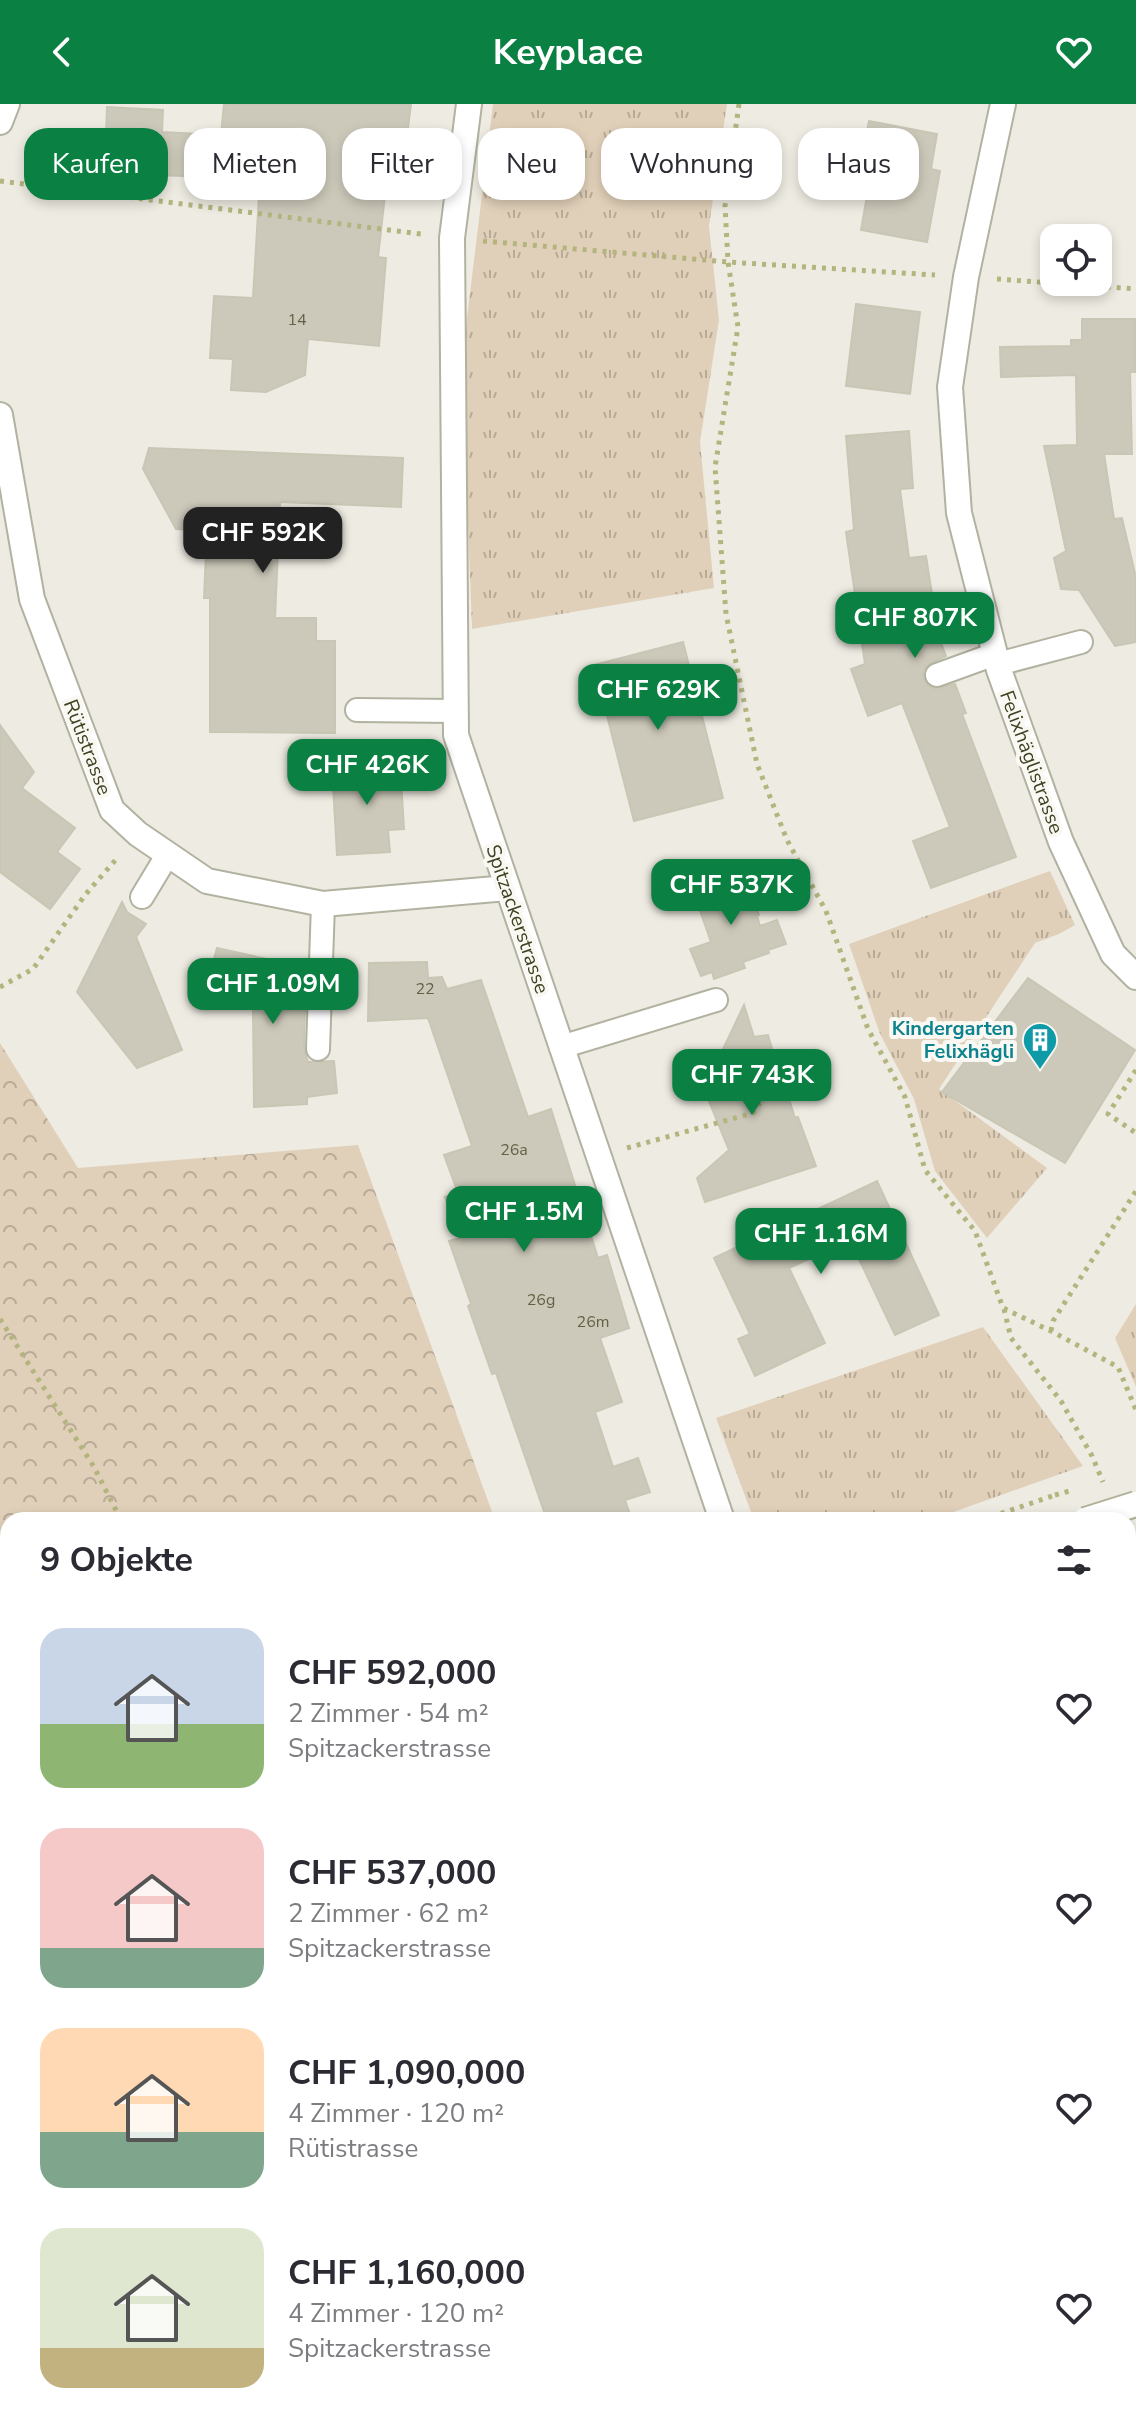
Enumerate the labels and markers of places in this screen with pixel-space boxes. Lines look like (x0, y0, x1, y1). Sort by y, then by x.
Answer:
pin: CHF 592K (180, 507, 346, 575)
pin: CHF 807K (832, 592, 998, 660)
pin: CHF 629K (575, 664, 741, 732)
pin: CHF 426K (284, 739, 450, 807)
pin: CHF 537K (648, 859, 814, 927)
pin: CHF 1.09M (181, 958, 365, 1026)
place label: Kindergarten Felixhägli (892, 1015, 1014, 1065)
building icon: Kindergarten Felixhägli (1021, 1021, 1059, 1071)
pin: CHF 743K (669, 1049, 835, 1117)
pin: CHF 1.5M (441, 1186, 607, 1254)
pin: CHF 1.16M (729, 1208, 913, 1276)

